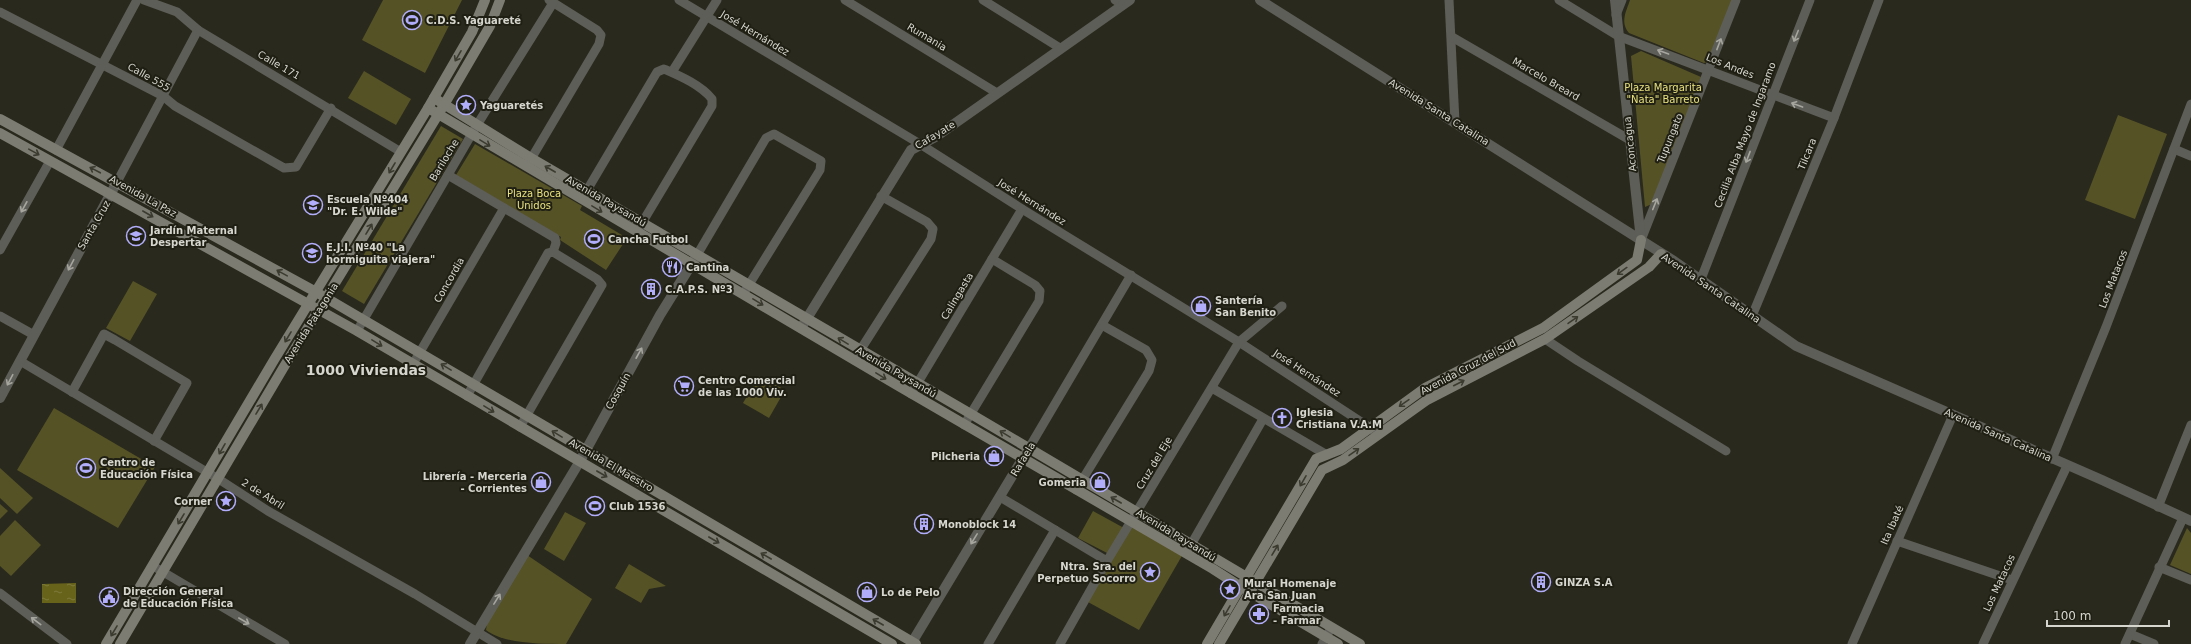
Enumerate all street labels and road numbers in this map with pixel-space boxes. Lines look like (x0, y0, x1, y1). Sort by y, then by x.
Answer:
street label: José Hernández (718, 8, 791, 58)
street label: Rumania (905, 21, 949, 53)
street label: Calle 171 (256, 48, 302, 82)
street label: Los Andes (1704, 51, 1756, 81)
street label: Marcelo Breard (1510, 55, 1582, 103)
street label: Calle 555 (126, 61, 172, 93)
street label: Cecilia Alba Mayo de Ingaramo (1712, 61, 1778, 209)
street label: Avenida Santa Catalina (1387, 77, 1491, 147)
street label: Tupungato (1655, 112, 1685, 165)
street label: Aconcagua (1622, 116, 1638, 172)
street label: Cafayate (913, 119, 957, 151)
street label: Bariloche (427, 137, 461, 183)
street label: Tilcara (1795, 137, 1818, 172)
street label: Avenida La Paz (108, 173, 178, 219)
street label: Avenida Paysandú (564, 173, 648, 229)
street label: José Hernández (995, 176, 1068, 227)
street label: Santa Cruz (76, 199, 112, 251)
street label: Los Matacos (2097, 248, 2129, 310)
street label: Avenida Santa Catalina (1660, 251, 1762, 325)
street label: Concordia (432, 255, 466, 305)
street label: Calingasta (939, 271, 975, 321)
street label: Avenida Patagonia (282, 281, 340, 365)
street label: Avenida Cruz del Sud (1418, 337, 1518, 397)
street label: Avenida Paysandú (854, 344, 938, 400)
street label: José Hernández (1271, 347, 1343, 399)
street label: Cosquín (603, 371, 633, 411)
street label: Avenida Santa Catalina (1943, 406, 2053, 464)
street label: Cruz del Eje (1134, 435, 1174, 491)
street label: Avenida El Maestro (567, 436, 655, 494)
street label: Rafaela (1009, 440, 1037, 478)
street label: 2 de Abril (240, 477, 286, 511)
street label: Ita Ibaté (1878, 504, 1906, 546)
street label: Avenida Paysandú (1134, 507, 1218, 563)
street label: Los Matacos (1981, 553, 2017, 613)

